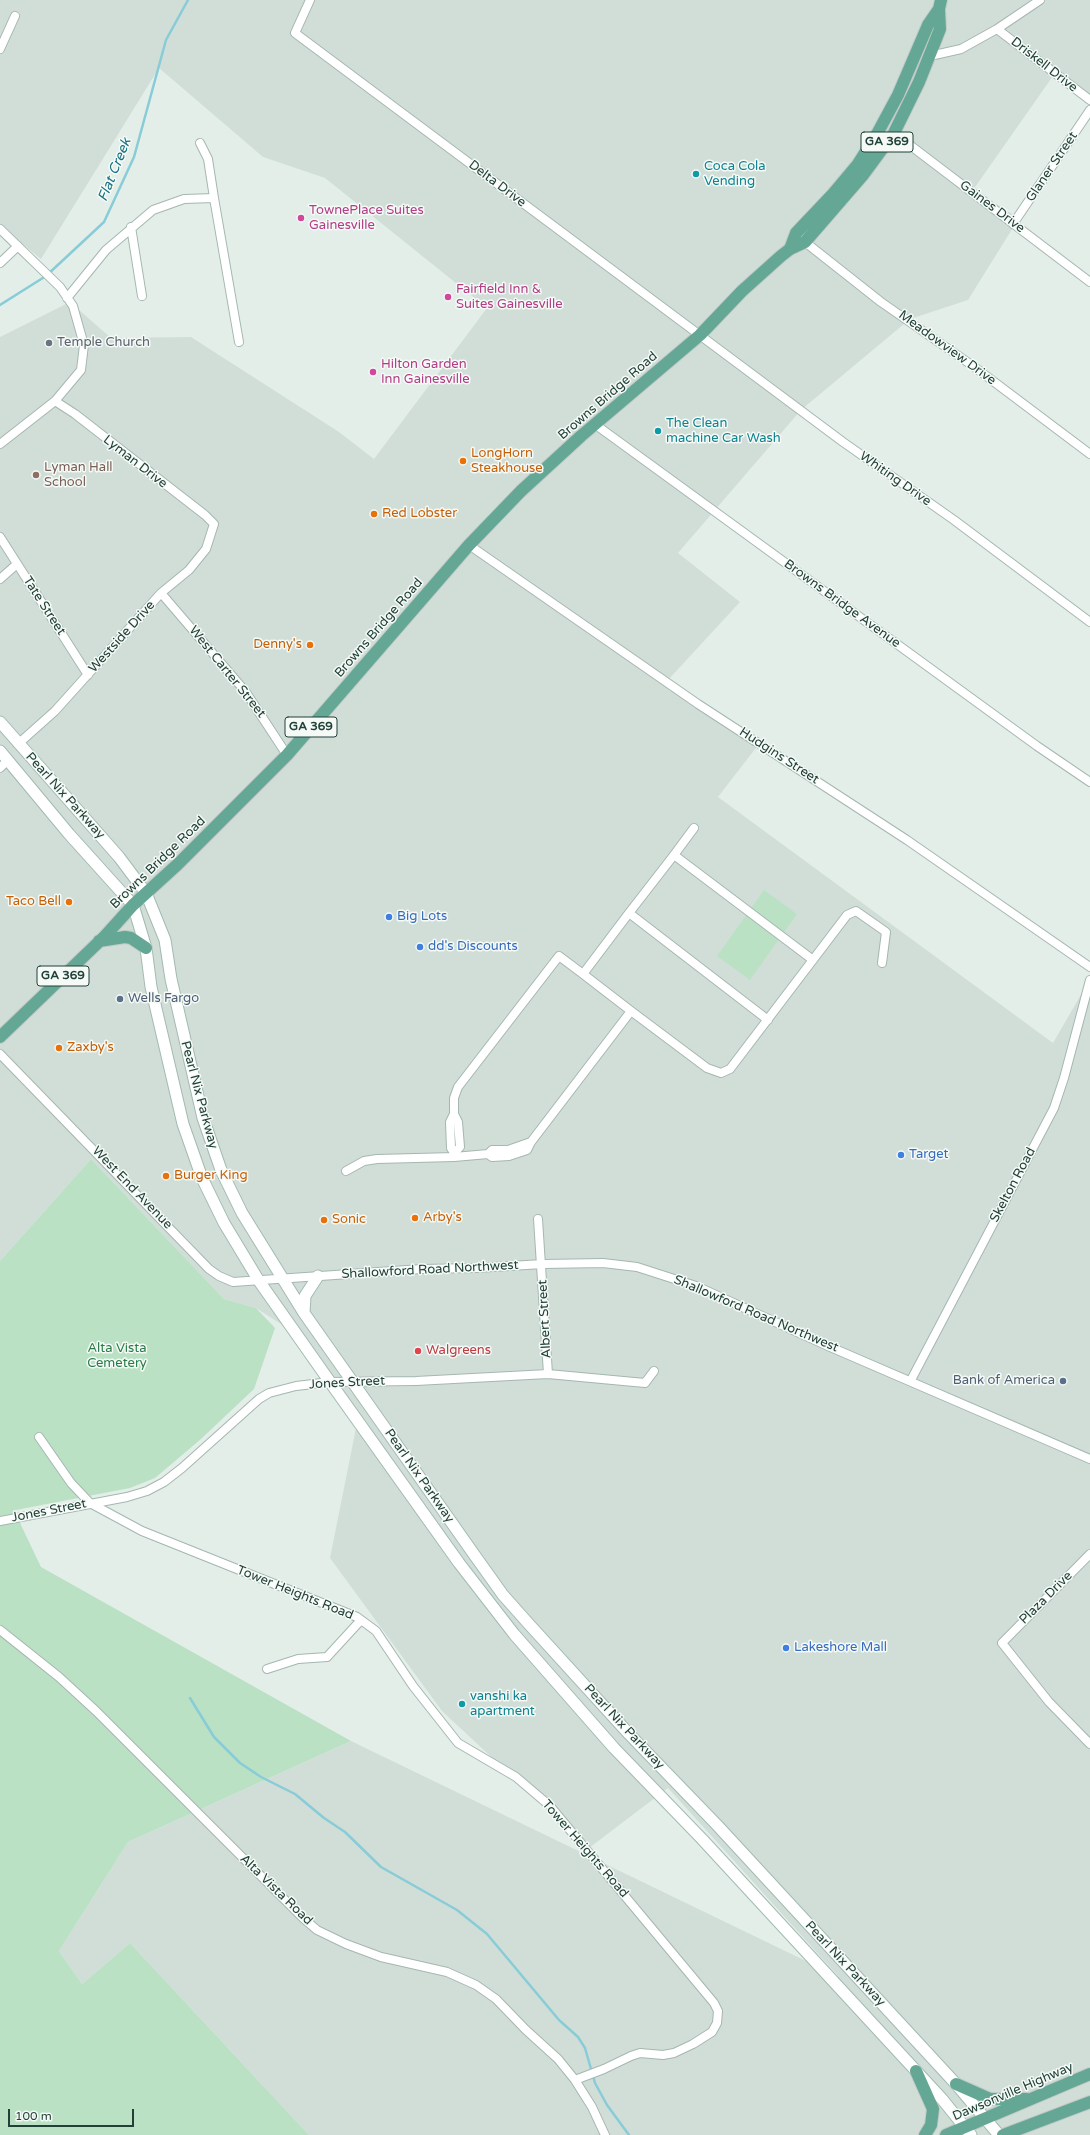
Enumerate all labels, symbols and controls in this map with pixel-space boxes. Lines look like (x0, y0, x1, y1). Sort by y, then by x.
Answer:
street label: Driskell Drive (1008, 34, 1080, 96)
street label: Glaner Street (1023, 129, 1081, 205)
road number: GA 369 (861, 132, 913, 152)
water label: Flat Creek (95, 136, 135, 204)
street label: Delta Drive (465, 157, 529, 211)
place label: Coca Cola Vending (704, 159, 766, 190)
marker: Coca Cola Vending (691, 169, 701, 179)
street label: Gaines Drive (956, 178, 1028, 236)
place label: TownePlace Suites Gainesville (309, 203, 424, 234)
marker: TownePlace Suites Gainesville (296, 213, 306, 223)
place label: Fairfield Inn & Suites Gainesville (456, 282, 563, 313)
marker: Fairfield Inn & Suites Gainesville (443, 292, 453, 302)
street label: Meadowview Drive (895, 307, 999, 389)
place label: Temple Church (57, 335, 150, 351)
marker: Temple Church (44, 338, 54, 348)
street label: Browns Bridge Road (555, 349, 661, 443)
place label: Hilton Garden Inn Gainesville (381, 357, 470, 388)
marker: Hilton Garden Inn Gainesville (368, 367, 378, 377)
place label: The Clean machine Car Wash (666, 416, 781, 447)
marker: The Clean machine Car Wash (653, 426, 663, 436)
street label: Lyman Drive (100, 432, 170, 492)
place label: LongHorn Steakhouse (471, 446, 543, 477)
street label: Whiting Drive (856, 449, 934, 509)
marker: LongHorn Steakhouse (458, 456, 468, 466)
place label: Lyman Hall School (44, 460, 113, 491)
marker: Lyman Hall School (31, 470, 41, 480)
place label: Red Lobster (382, 506, 457, 522)
marker: Red Lobster (369, 509, 379, 519)
street label: Browns Bridge Avenue (781, 556, 903, 652)
street label: Tate Street (19, 574, 69, 638)
street label: Browns Bridge Road (332, 575, 426, 681)
street label: Westside Drive (86, 598, 158, 676)
street label: West Carter Street (185, 623, 269, 721)
place label: Denny's (253, 637, 302, 653)
marker: Denny's (305, 640, 315, 650)
road number: GA 369 (285, 717, 337, 737)
street label: Hudgins Street (736, 724, 822, 788)
street label: Pearl Nix Parkway (22, 750, 108, 842)
street label: Browns Bridge Road (107, 814, 209, 912)
place label: Taco Bell (6, 894, 61, 910)
marker: Taco Bell (64, 897, 74, 907)
place label: Big Lots (397, 909, 447, 925)
marker: Big Lots (384, 912, 394, 922)
place label: dd's Discounts (428, 939, 518, 955)
marker: dd's Discounts (415, 942, 425, 952)
road number: GA 369 (37, 966, 89, 986)
place label: Wells Fargo (128, 991, 199, 1007)
marker: Wells Fargo (115, 994, 125, 1004)
street label: Pearl Nix Parkway (177, 1039, 221, 1151)
place label: Zaxby's (67, 1040, 114, 1056)
marker: Zaxby's (54, 1043, 64, 1053)
street label: West End Avenue (89, 1143, 175, 1233)
street label: Skelton Road (987, 1145, 1039, 1225)
place label: Target (909, 1147, 948, 1163)
marker: Target (896, 1150, 906, 1160)
place label: Burger King (174, 1168, 248, 1184)
marker: Burger King (161, 1171, 171, 1181)
place label: Arby's (423, 1210, 462, 1226)
place label: Sonic (332, 1212, 366, 1228)
marker: Arby's (410, 1213, 420, 1223)
marker: Sonic (319, 1215, 329, 1225)
street label: Shallowford Road Northwest (341, 1258, 519, 1282)
street label: Shallowford Road Northwest (671, 1272, 841, 1356)
street label: Albert Street (535, 1279, 555, 1359)
park label: Alta Vista Cemetery (87, 1341, 147, 1372)
place label: Walgreens (426, 1343, 491, 1359)
marker: Walgreens (413, 1346, 423, 1356)
street label: Jones Street (309, 1373, 385, 1393)
place label: Bank of America (953, 1373, 1055, 1389)
marker: Bank of America (1058, 1376, 1068, 1386)
street label: Pearl Nix Parkway (381, 1426, 457, 1526)
street label: Jones Street (10, 1496, 88, 1526)
street label: Tower Heights Road (234, 1562, 356, 1624)
street label: Plaza Drive (1016, 1568, 1076, 1628)
place label: Lakeshore Mall (794, 1640, 887, 1656)
marker: Lakeshore Mall (781, 1643, 791, 1653)
street label: Pearl Nix Parkway (580, 1681, 668, 1773)
place label: vanshi ka apartment (470, 1689, 535, 1720)
marker: vanshi ka apartment (457, 1699, 467, 1709)
street label: Tower Heights Road (538, 1797, 632, 1901)
street label: Alta Vista Road (236, 1851, 316, 1929)
street label: Pearl Nix Parkway (801, 1918, 889, 2010)
street label: Dawsonville Highway (950, 2059, 1076, 2125)
scale bar (10, 2101, 136, 2127)
text: 100 m (15, 2109, 52, 2123)

